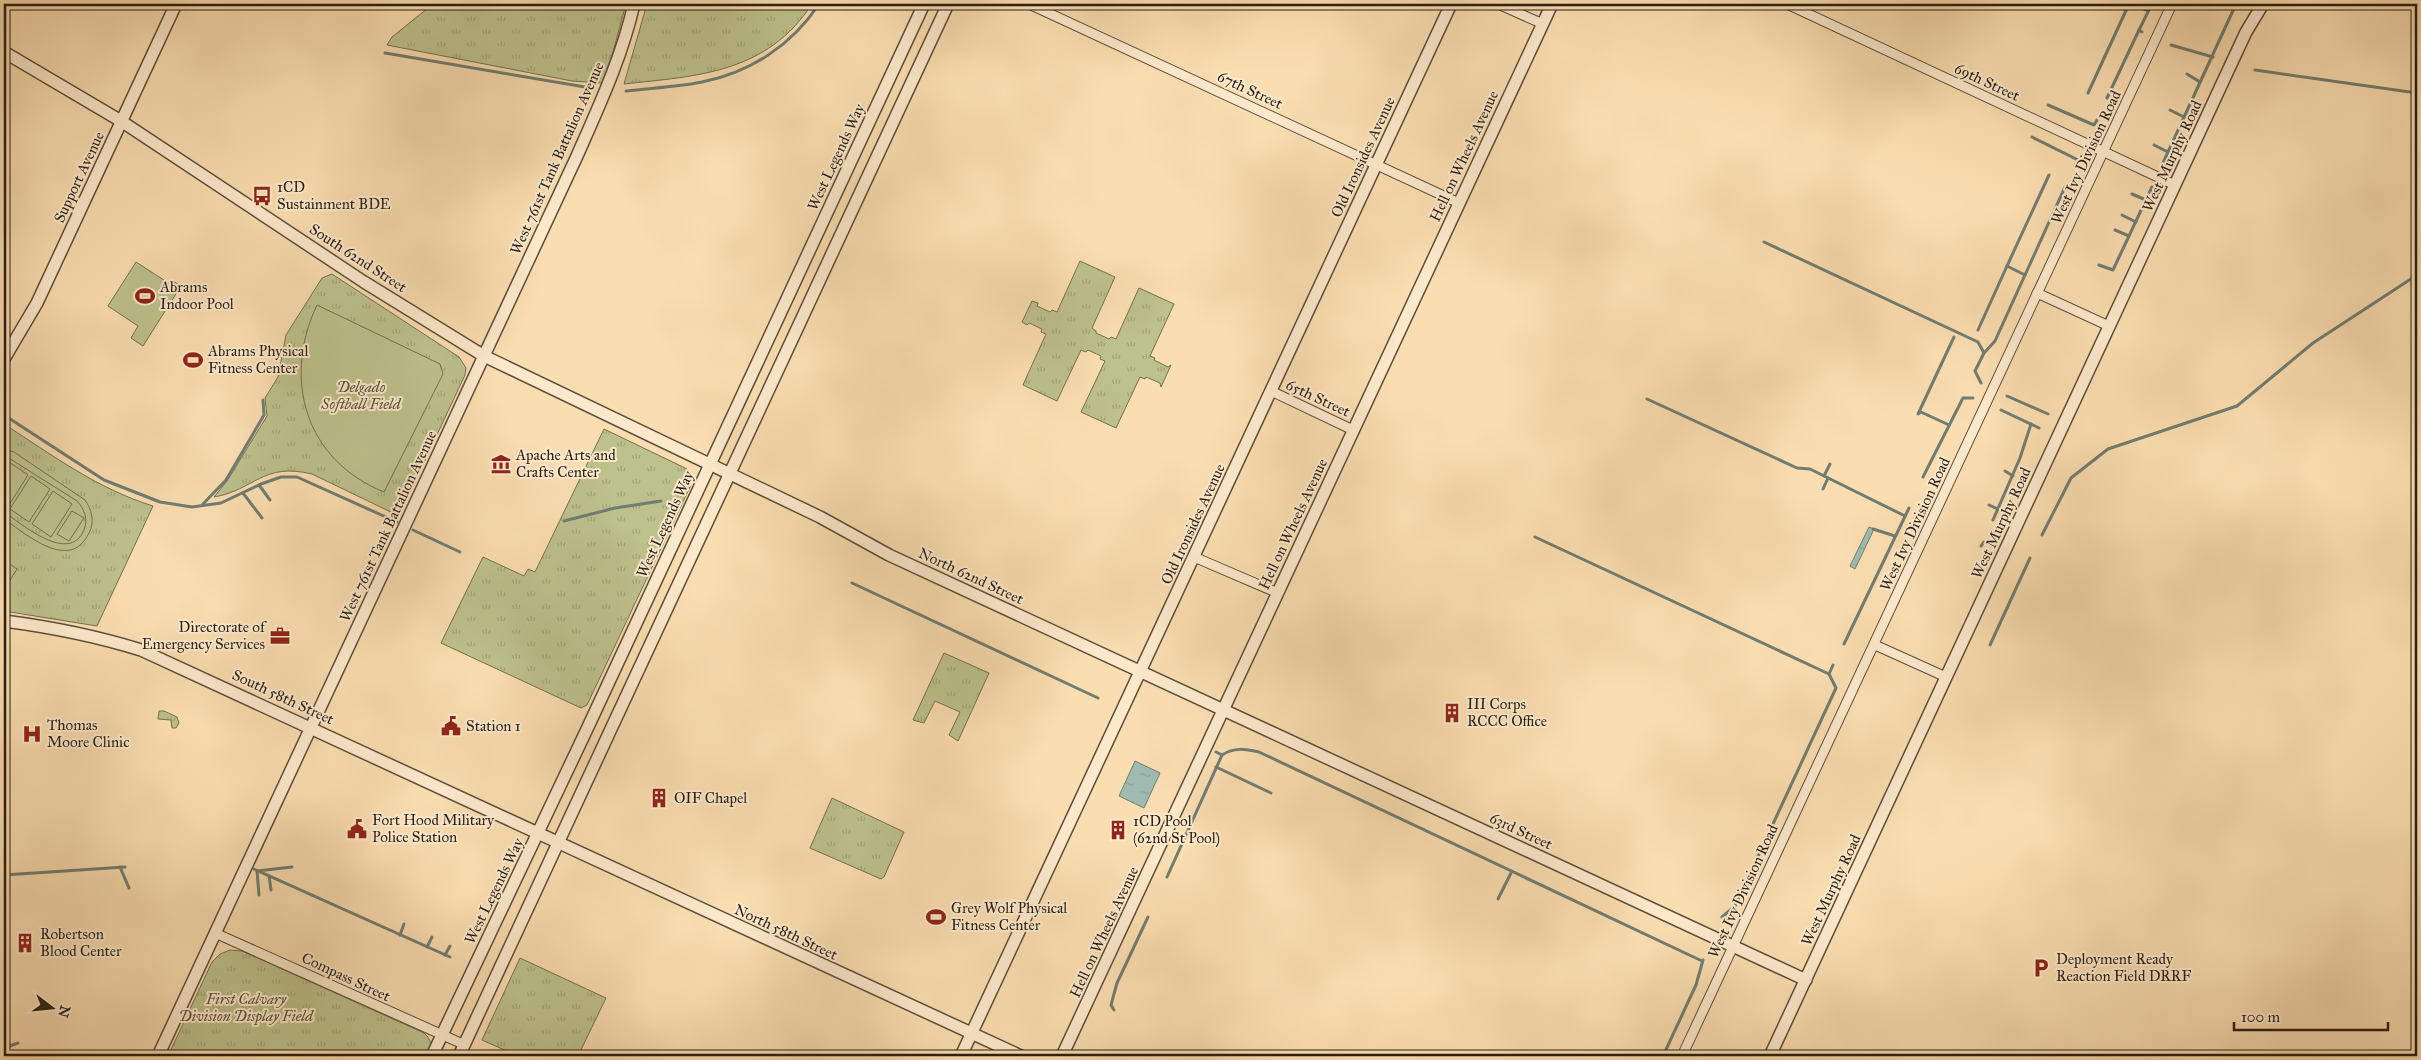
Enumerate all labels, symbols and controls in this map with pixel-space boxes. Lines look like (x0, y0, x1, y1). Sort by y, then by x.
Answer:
street label: West 761st Tank Battalion Avenue (506, 59, 608, 257)
street label: 69th Street (1952, 59, 2023, 105)
street label: 67th Street (1215, 67, 1286, 113)
street label: West Ivy Division Road (2047, 87, 2125, 227)
street label: Hell on Wheels Avenue (1426, 88, 1502, 224)
street label: Old Ironsides Avenue (1327, 94, 1399, 220)
street label: West Murphy Road (2138, 97, 2206, 214)
street label: West Legends Way (803, 100, 869, 213)
street label: Support Avenue (50, 129, 108, 225)
place label: 1CD Sustainment BDE (277, 178, 391, 213)
bus stop icon: 1CD Sustainment BDE (251, 185, 273, 207)
street label: South 62nd Street (306, 220, 411, 297)
place label: Abrams Indoor Pool (159, 278, 235, 313)
sports icon: Abrams Indoor Pool (134, 285, 156, 307)
place label: Abrams Physical Fitness Center (207, 342, 309, 377)
sports icon: Abrams Physical Fitness Center (182, 349, 204, 371)
street label: 65th Street (1283, 375, 1354, 421)
park label: Delgado Softball Field (320, 378, 402, 413)
street label: West 761st Tank Battalion Avenue (336, 428, 440, 624)
place label: Apache Arts and Crafts Center (515, 446, 616, 481)
museum icon: Apache Arts and Crafts Center (490, 453, 512, 475)
street label: West Ivy Division Road (1876, 454, 1954, 594)
street label: Hell on Wheels Avenue (1255, 456, 1331, 592)
street label: Old Ironsides Avenue (1157, 461, 1229, 587)
street label: West Murphy Road (1967, 464, 2035, 581)
street label: West Legends Way (632, 467, 698, 580)
street label: North 62nd Street (916, 544, 1027, 608)
place label: Directorate of Emergency Services (142, 618, 268, 653)
office icon: Directorate of Emergency Services (269, 625, 291, 647)
street label: South 58th Street (229, 666, 337, 729)
place label: III Corps RCCC Office (1467, 695, 1547, 730)
building icon: III Corps RCCC Office (1441, 702, 1463, 724)
public building icon: Station 1 (440, 715, 462, 737)
place label: Thomas Moore Clinic (47, 716, 130, 751)
place label: Station 1 (466, 717, 521, 735)
hospital icon: Thomas Moore Clinic (21, 723, 43, 745)
building icon: OIF Chapel (648, 787, 670, 809)
place label: OIF Chapel (674, 789, 748, 807)
street label: 63rd Street (1487, 809, 1556, 854)
place label: Fort Hood Military Police Station (372, 811, 495, 846)
place label: 1CD Pool (62nd St Pool) (1133, 812, 1220, 848)
public building icon: Fort Hood Military Police Station (346, 818, 368, 840)
building icon: 1CD Pool (62nd St Pool) (1107, 819, 1129, 841)
street label: West Ivy Division Road (1704, 821, 1782, 961)
street label: West Murphy Road (1797, 831, 1865, 948)
street label: West Legends Way (461, 834, 528, 947)
street label: Hell on Wheels Avenue (1066, 864, 1142, 1000)
place label: Grey Wolf Physical Fitness Center (951, 899, 1068, 934)
street label: North 58th Street (732, 900, 841, 964)
sports icon: Grey Wolf Physical Fitness Center (925, 906, 947, 928)
place label: Robertson Blood Center (40, 925, 122, 960)
building icon: Robertson Blood Center (14, 932, 36, 954)
street label: Compass Street (299, 949, 394, 1006)
place label: Deployment Ready Reaction Field DRRF (2056, 950, 2191, 985)
parking icon: Deployment Ready Reaction Field DRRF (2030, 957, 2052, 979)
north arrow (28, 982, 78, 1032)
park label: First Calvary Division Display Field (179, 990, 314, 1026)
scale bar (2234, 1000, 2387, 1032)
text: N (54, 1003, 74, 1020)
text: 100 m (2241, 1008, 2281, 1026)

